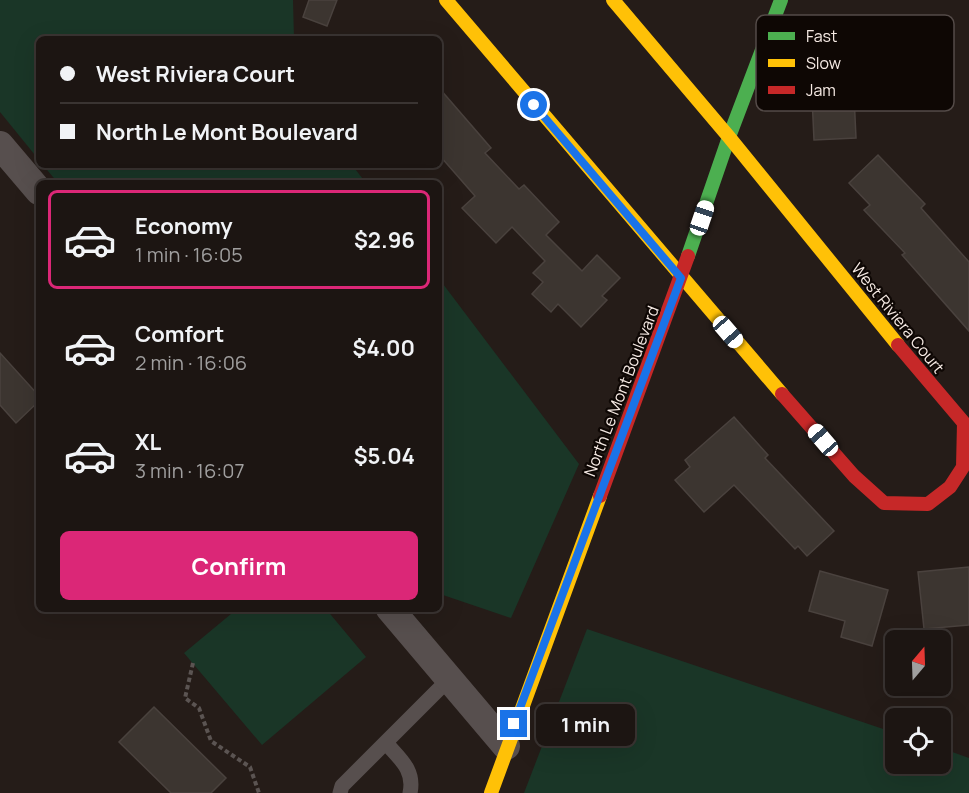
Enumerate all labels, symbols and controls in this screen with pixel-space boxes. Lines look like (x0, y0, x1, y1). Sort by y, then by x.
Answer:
legend (756, 15, 954, 111)
text: Fast (806, 25, 837, 47)
text: Slow (806, 52, 841, 74)
text: West Riviera Court (96, 59, 295, 89)
text: Jam (806, 79, 836, 101)
route start (520, 91, 547, 118)
text: North Le Mont Boulevard (96, 117, 358, 147)
car (688, 198, 716, 238)
text: Economy (135, 211, 233, 241)
icon: car (63, 213, 117, 267)
text: $2.96 (354, 225, 415, 255)
text: 1 min · 16:05 (135, 241, 243, 268)
street label: West Riviera Court (846, 258, 950, 378)
street label: North Le Mont Boulevard (578, 302, 664, 480)
car (709, 313, 747, 351)
text: Comfort (135, 319, 224, 349)
icon: car (63, 321, 117, 375)
text: $4.00 (353, 333, 415, 363)
text: 2 min · 16:06 (135, 349, 247, 376)
car (804, 421, 842, 459)
text: XL (135, 427, 161, 457)
icon: car (63, 429, 117, 483)
text: $5.04 (354, 441, 415, 471)
text: 3 min · 16:07 (135, 457, 245, 484)
button: Confirm (60, 531, 418, 600)
north arrow (885, 630, 951, 696)
map controls (885, 630, 951, 774)
callout: 1 min (535, 703, 634, 745)
button: locate (885, 708, 951, 774)
route end (500, 710, 527, 737)
text: 1 min (561, 711, 610, 738)

